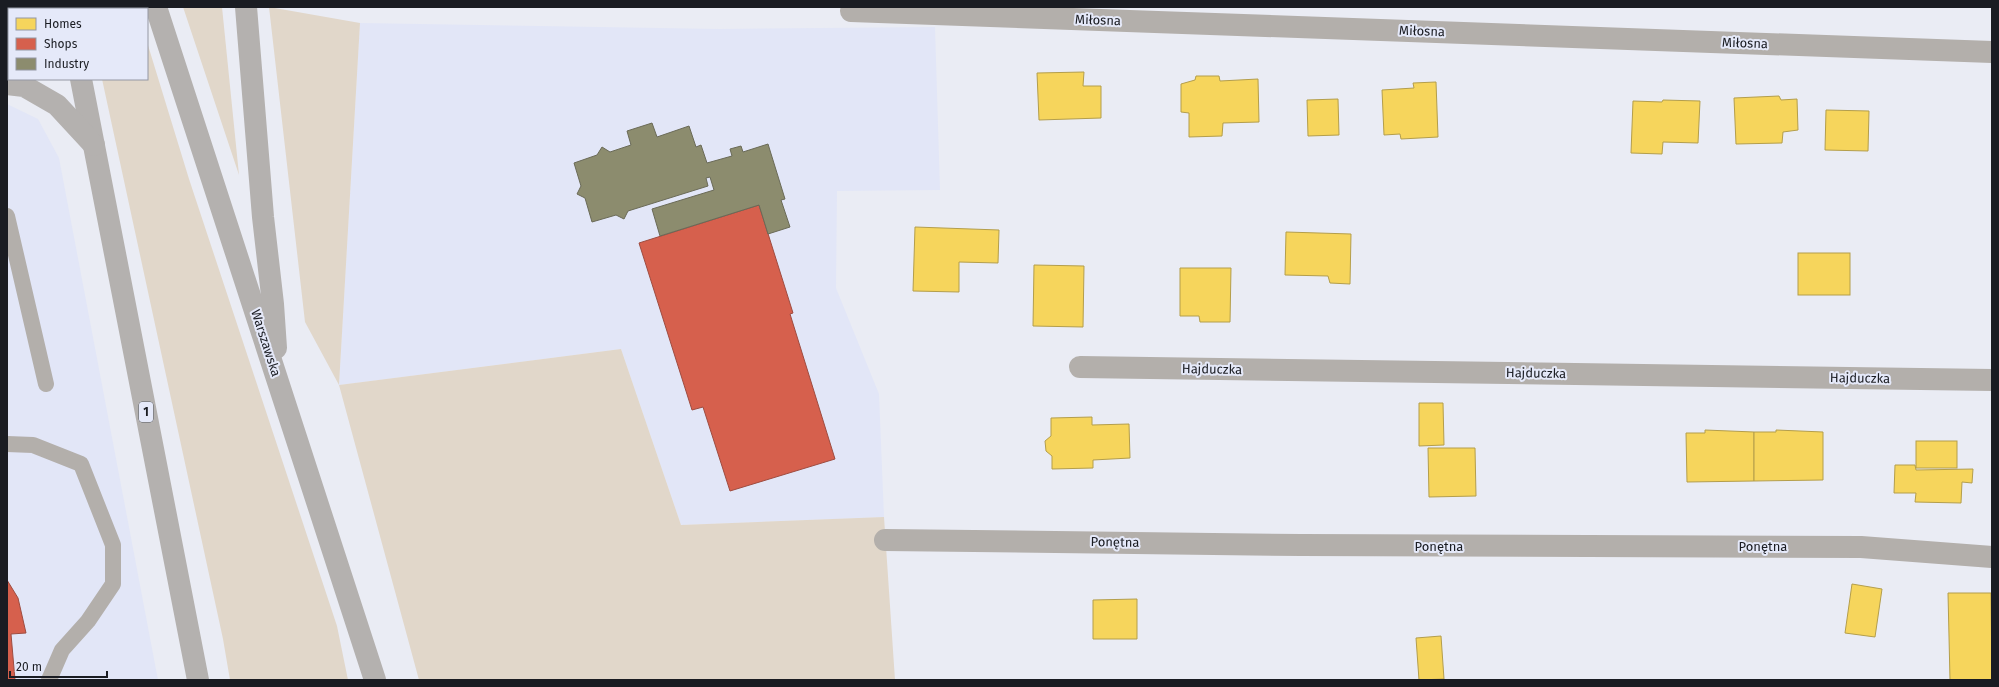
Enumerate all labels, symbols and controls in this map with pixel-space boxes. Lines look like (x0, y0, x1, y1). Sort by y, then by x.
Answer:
legend (8, 8, 148, 80)
street label: Miłosna (1075, 12, 1121, 28)
text: Homes (44, 17, 82, 31)
street label: Miłosna (1399, 23, 1445, 39)
street label: Miłosna (1722, 35, 1768, 51)
text: Shops (44, 37, 78, 51)
text: Industry (44, 57, 89, 71)
street label: Warszawska (248, 308, 284, 378)
street label: Hajduczka (1182, 361, 1242, 377)
street label: Hajduczka (1506, 365, 1566, 381)
street label: Hajduczka (1830, 370, 1890, 386)
road number: 1 (139, 402, 153, 422)
street label: Ponętna (1090, 534, 1140, 550)
street label: Ponętna (1415, 539, 1463, 554)
street label: Ponętna (1739, 539, 1787, 554)
scale bar (10, 653, 107, 679)
text: 20 m (16, 660, 42, 674)

